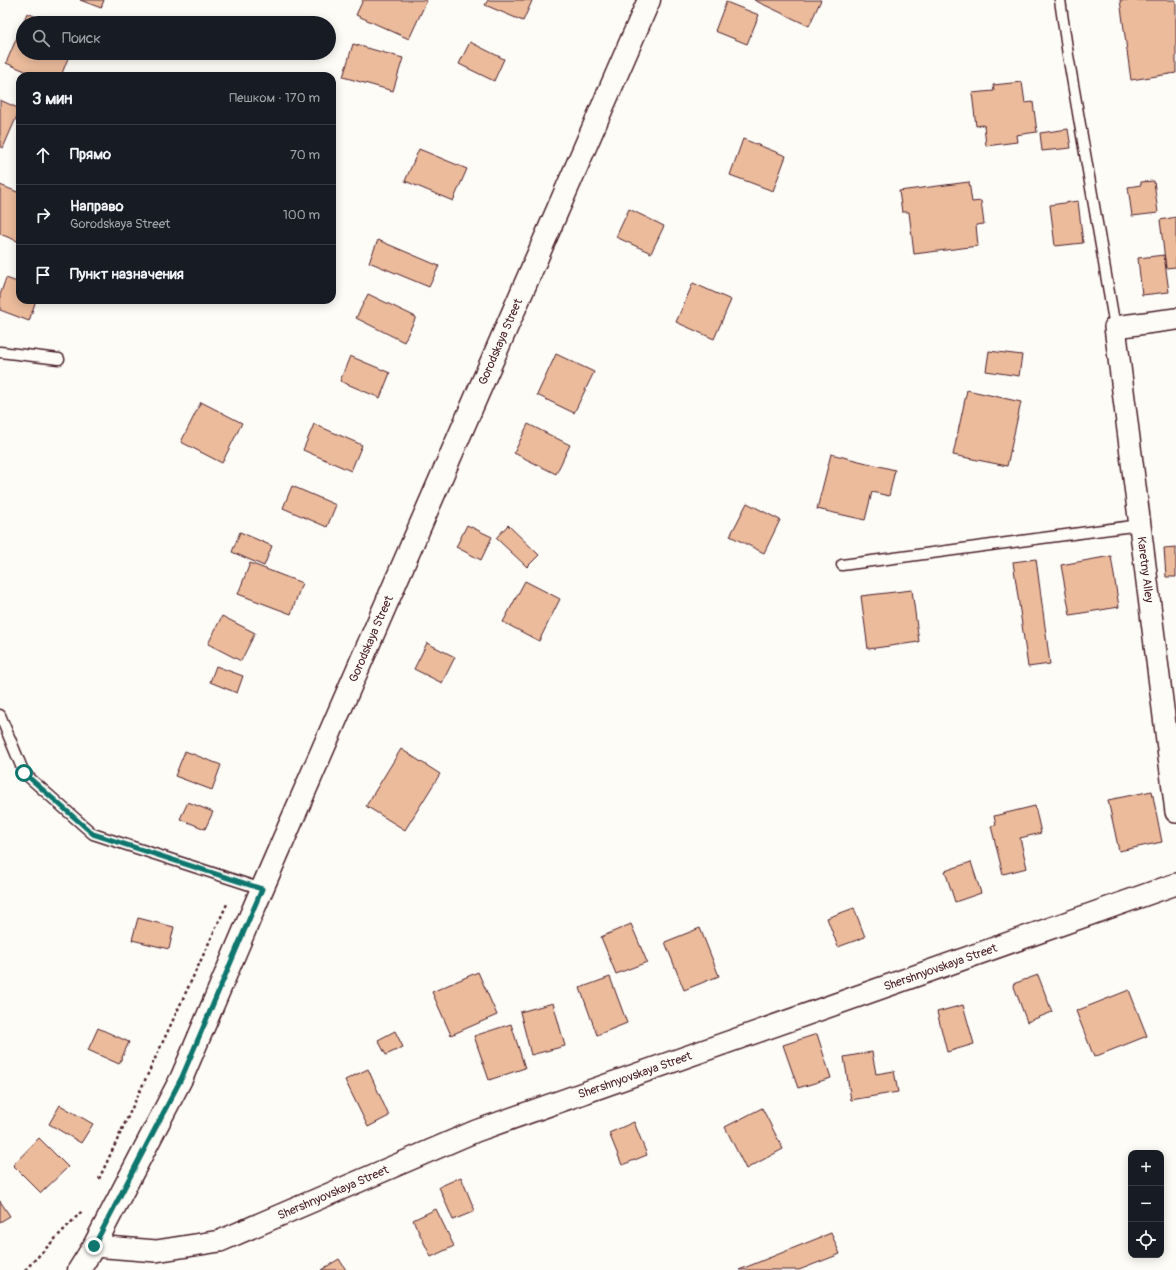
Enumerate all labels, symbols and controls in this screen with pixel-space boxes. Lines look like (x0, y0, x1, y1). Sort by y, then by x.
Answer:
search box (16, 16, 336, 60)
icon: search (30, 27, 52, 49)
text: Поиск (62, 29, 101, 48)
text: 3 мин (32, 88, 72, 109)
text: Пешком · 170 m (229, 90, 320, 106)
icon: ahead (32, 144, 54, 166)
text: Прямо (70, 145, 111, 164)
text: 70 m (290, 147, 320, 163)
text: Направо (70, 197, 124, 216)
icon: right (32, 204, 54, 226)
text: 100 m (283, 207, 320, 223)
text: Gorodskaya Street (70, 216, 170, 232)
icon: arrive (32, 264, 54, 286)
text: Пункт назначения (70, 265, 184, 284)
street label: Gorodskaya Street (475, 296, 526, 387)
street label: Karetny Alley (1134, 536, 1157, 604)
street label: Gorodskaya Street (346, 593, 396, 684)
route start (15, 764, 33, 782)
street label: Shershnyovskaya Street (882, 940, 999, 994)
street label: Shershnyovskaya Street (576, 1048, 694, 1102)
map controls (1128, 1150, 1164, 1258)
button: + (1128, 1150, 1164, 1186)
street label: Shershnyovskaya Street (275, 1162, 391, 1223)
button: − (1128, 1186, 1164, 1222)
button: locate (1128, 1222, 1164, 1258)
route end (85, 1237, 103, 1255)

